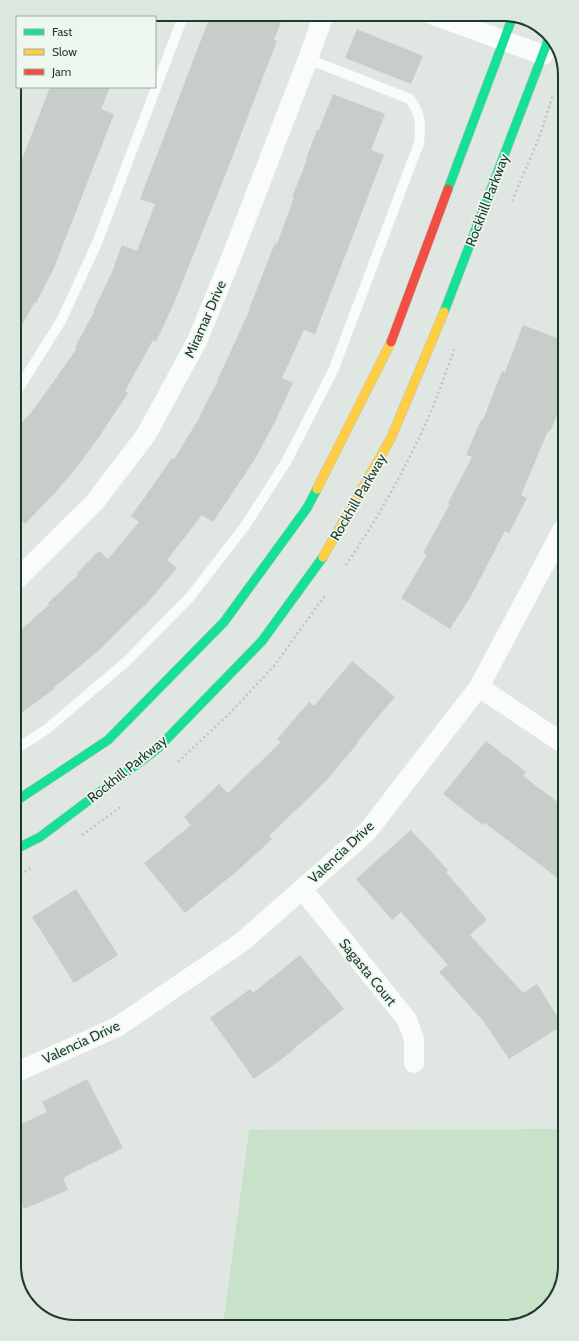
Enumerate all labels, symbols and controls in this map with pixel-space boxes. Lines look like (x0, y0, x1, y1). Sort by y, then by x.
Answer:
legend (16, 16, 156, 88)
text: Fast (52, 24, 72, 39)
text: Slow (52, 44, 77, 59)
text: Jam (51, 64, 71, 79)
street label: Rockhill Parkway (461, 151, 513, 249)
street label: Miramar Drive (180, 277, 230, 361)
street label: Rockhill Parkway (326, 450, 390, 544)
street label: Rockhill Parkway (83, 731, 171, 807)
street label: Valencia Drive (304, 817, 378, 887)
street label: Sagasta Court (335, 935, 401, 1010)
street label: Valencia Drive (39, 1016, 123, 1068)

